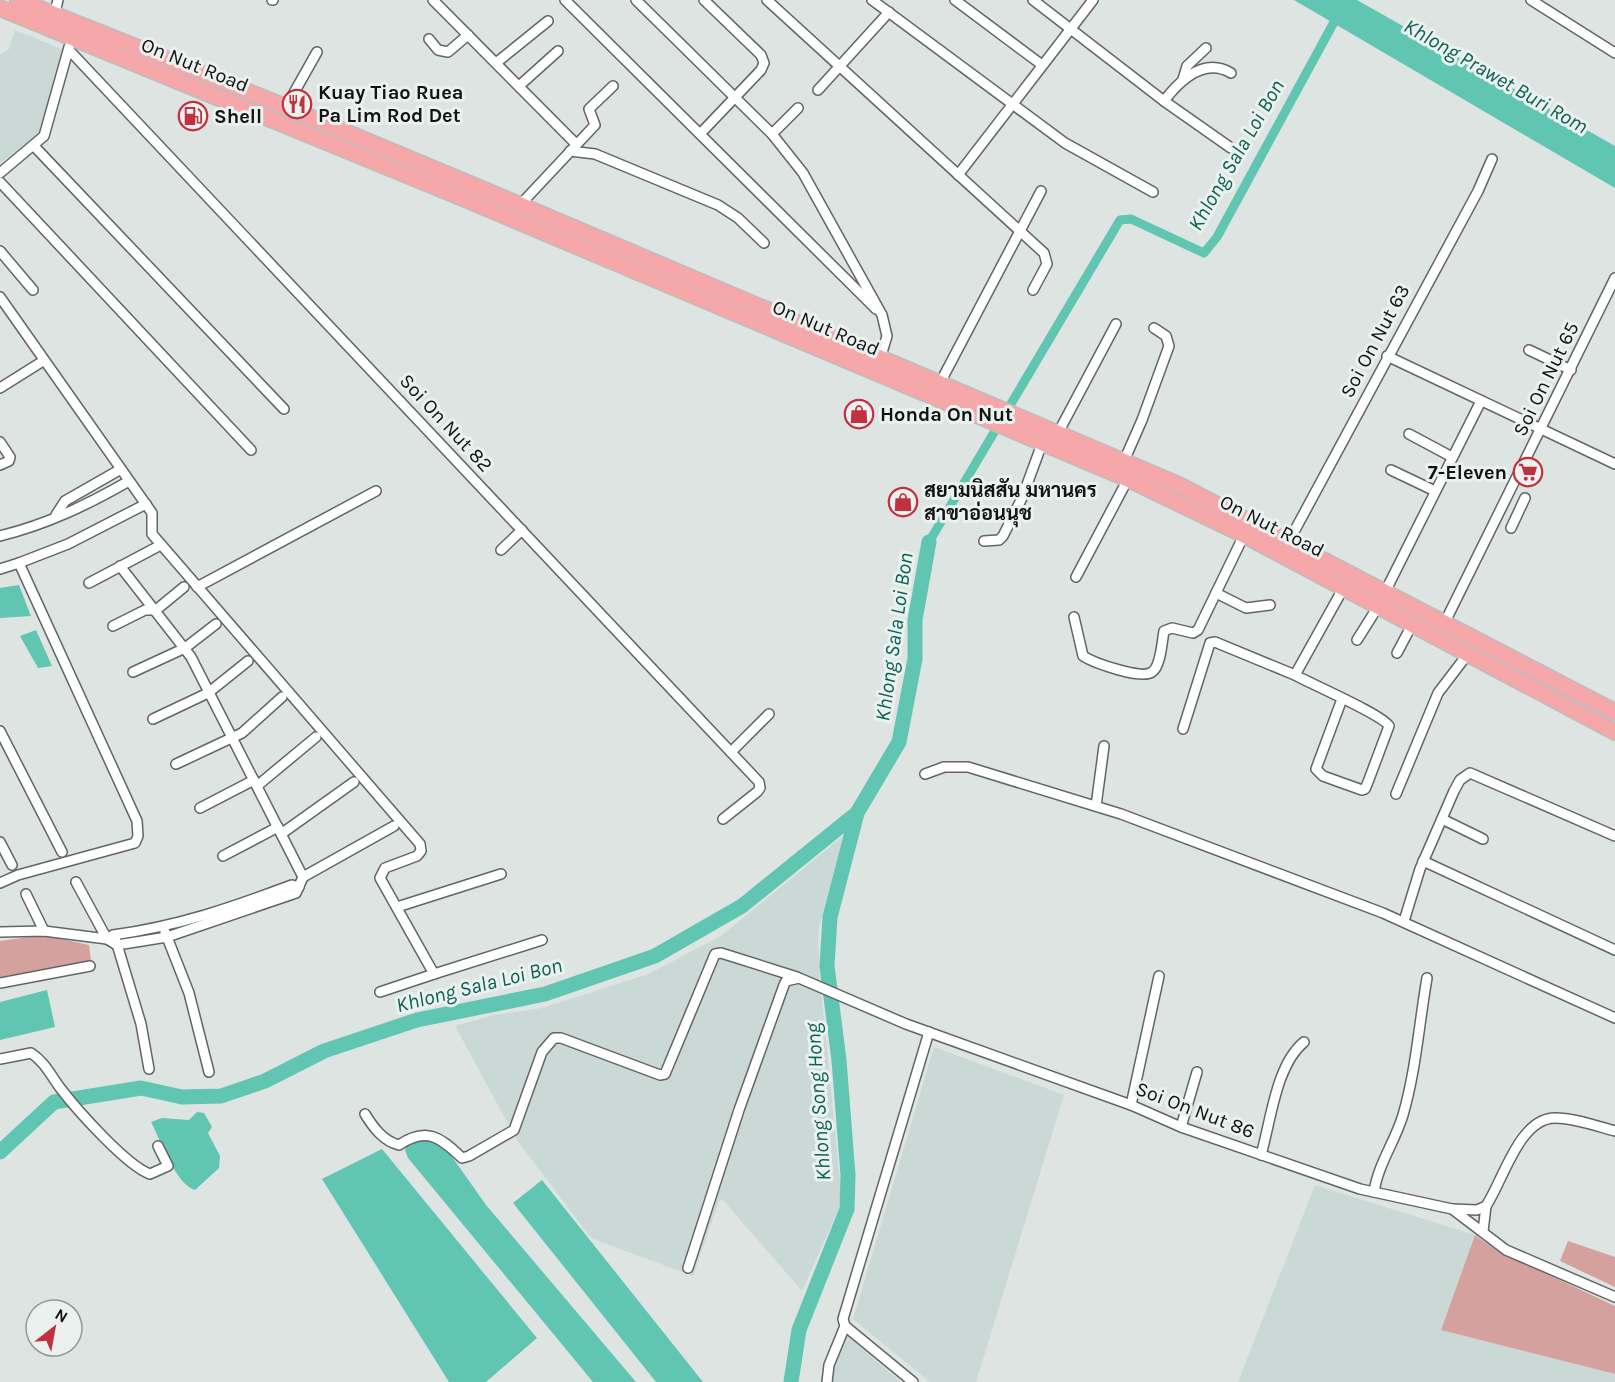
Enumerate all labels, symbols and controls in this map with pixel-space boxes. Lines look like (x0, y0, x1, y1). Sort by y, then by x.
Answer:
water label: Khlong Prawet Buri Rom (1400, 13, 1592, 139)
street label: On Nut Road (138, 33, 252, 97)
water label: Khlong Sala Loi Bon (1183, 75, 1289, 235)
place label: Kuay Tiao Ruea Pa Lim Rod Det (318, 81, 463, 127)
restaurant icon: Kuay Tiao Ruea Pa Lim Rod Det (281, 88, 313, 120)
fuel station icon: Shell (177, 100, 209, 132)
place label: Shell (214, 105, 262, 128)
street label: Soi On Nut 63 (1336, 281, 1414, 401)
street label: On Nut Road (769, 295, 883, 361)
street label: Soi On Nut 65 (1508, 318, 1584, 440)
street label: Soi On Nut 82 (395, 369, 497, 477)
shop icon: Honda On Nut (843, 398, 875, 430)
place label: Honda On Nut (880, 403, 1013, 426)
supermarket icon: 7-Eleven (1512, 456, 1544, 488)
place label: 7-Eleven (1428, 461, 1507, 484)
place label: สยามนิสสัน มหานคร สาขาอ่อนนุช (924, 477, 1097, 528)
shop icon: สยามนิสสัน มหานคร สาขาอ่อนนุช (887, 486, 919, 518)
street label: On Nut Road (1216, 490, 1328, 562)
water label: Khlong Sala Loi Bon (870, 551, 918, 723)
water label: Khlong Sala Loi Bon (394, 953, 564, 1017)
water label: Khlong Song Hong (800, 1021, 835, 1182)
street label: Soi On Nut 86 (1132, 1077, 1258, 1143)
north arrow (24, 1298, 84, 1358)
text: N (52, 1304, 71, 1327)

